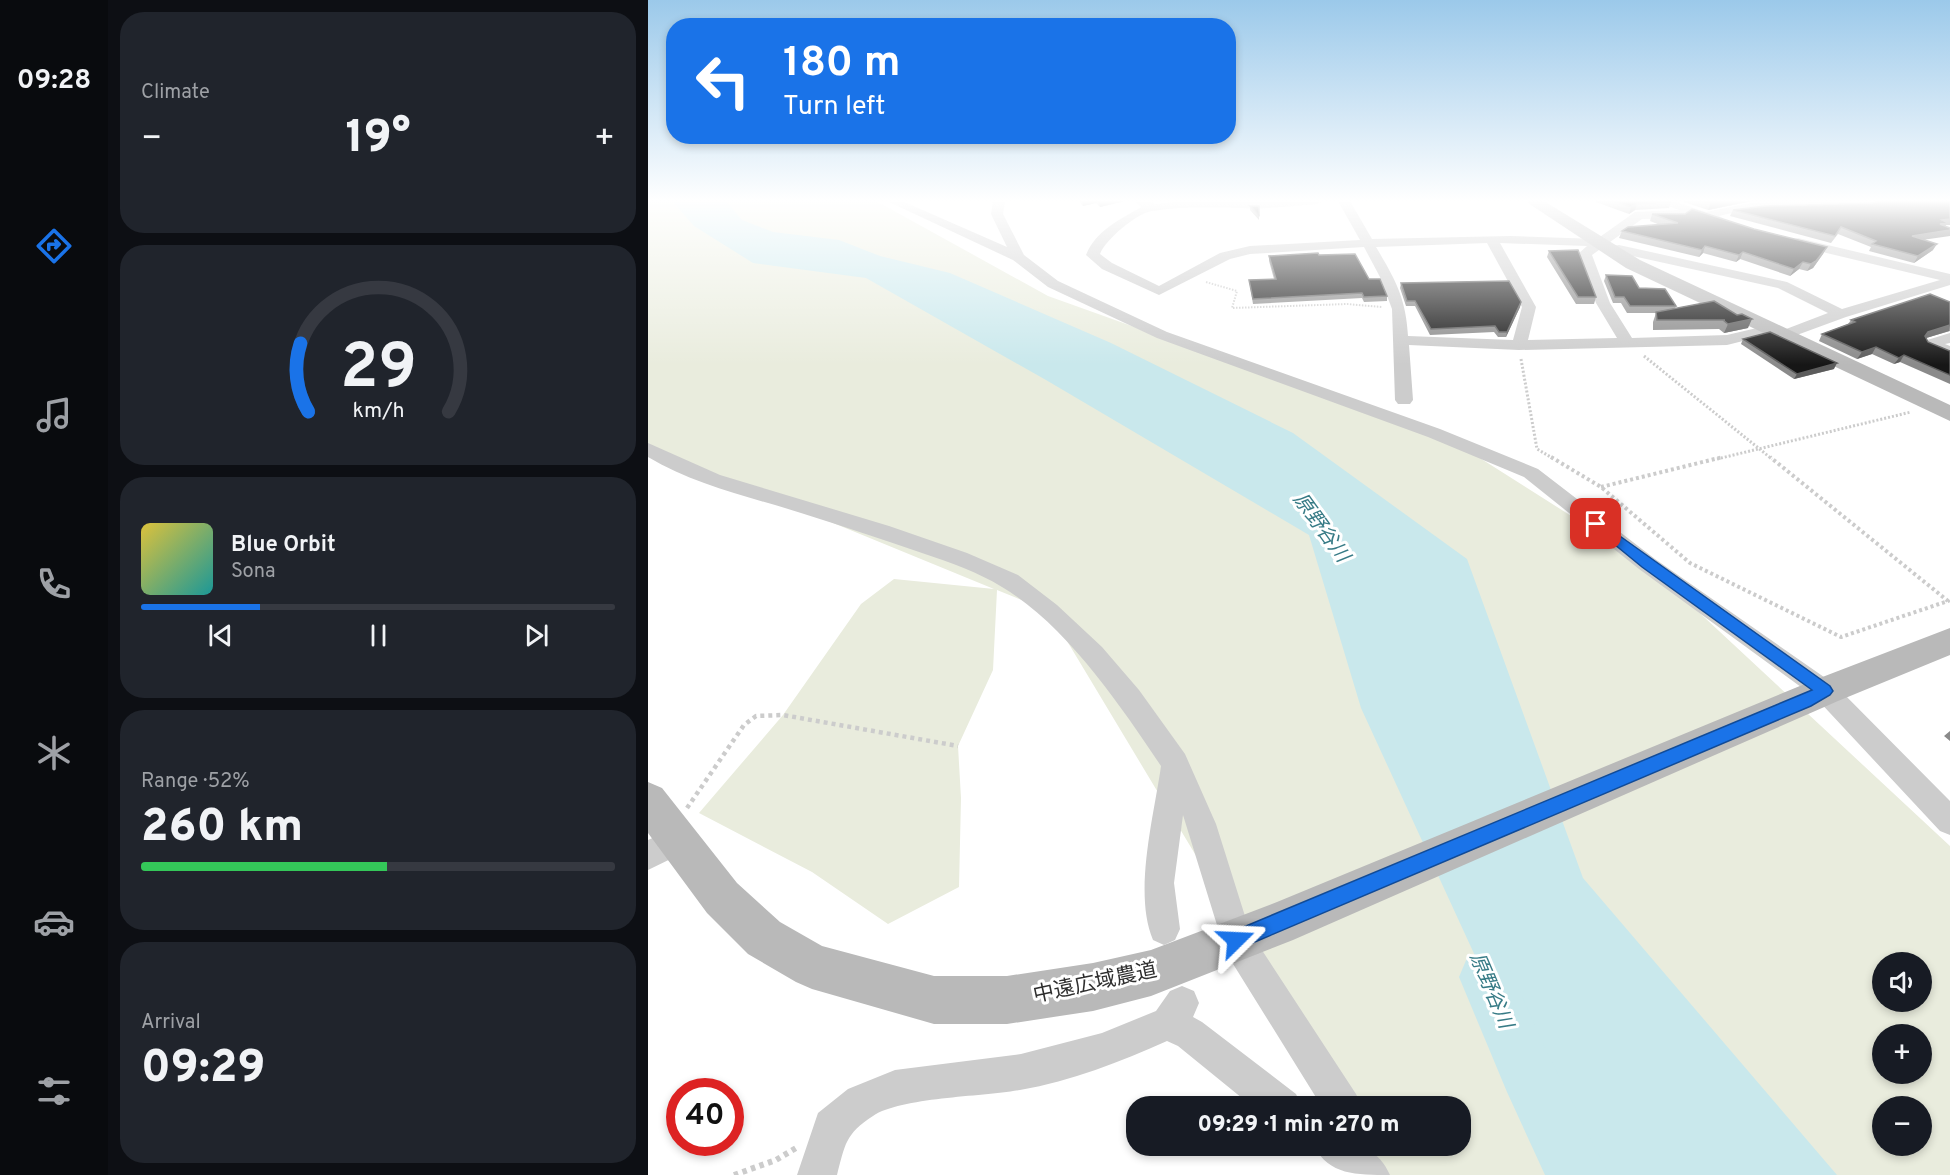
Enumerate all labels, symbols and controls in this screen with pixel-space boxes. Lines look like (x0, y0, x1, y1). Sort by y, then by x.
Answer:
text: 180 m (783, 38, 900, 91)
icon: left (684, 42, 762, 120)
text: 09:28 (17, 64, 91, 98)
text: Climate (141, 80, 210, 106)
text: Turn left (783, 90, 885, 124)
text: 19° (345, 111, 411, 168)
text: − (141, 119, 162, 161)
text: + (594, 119, 615, 161)
icon: directions (33, 225, 75, 267)
text: 29 (340, 331, 416, 410)
icon: music (33, 394, 75, 436)
text: km/h (352, 398, 404, 425)
water label: 原野谷川 (1286, 488, 1356, 570)
pin (1570, 498, 1621, 549)
icon: arrive (1579, 507, 1612, 540)
text: Blue Orbit (231, 532, 336, 559)
text: Sona (231, 559, 276, 585)
icon: phone (33, 563, 75, 605)
icon: previous (204, 619, 237, 652)
icon: pause (362, 619, 395, 652)
icon: next (520, 619, 553, 652)
icon: climate (33, 732, 75, 774)
text: Range · 52% (141, 769, 250, 795)
text: 260 km (141, 800, 303, 857)
icon: car (33, 901, 75, 943)
position arrow (1204, 908, 1268, 972)
water label: 原野谷川 (1463, 949, 1519, 1035)
map controls (1872, 952, 1932, 1156)
button: sound (1872, 952, 1932, 1012)
street label: 中遠広域農道 (1031, 957, 1160, 1010)
text: Arrival (141, 1010, 201, 1036)
button: + (1872, 1024, 1932, 1084)
text: 09:29 (141, 1041, 265, 1098)
icon: filters (33, 1070, 75, 1112)
speed limit sign: 40 (666, 1078, 744, 1156)
button: − (1872, 1096, 1932, 1156)
text: 09:29 · 1 min · 270 m (1197, 1112, 1400, 1139)

